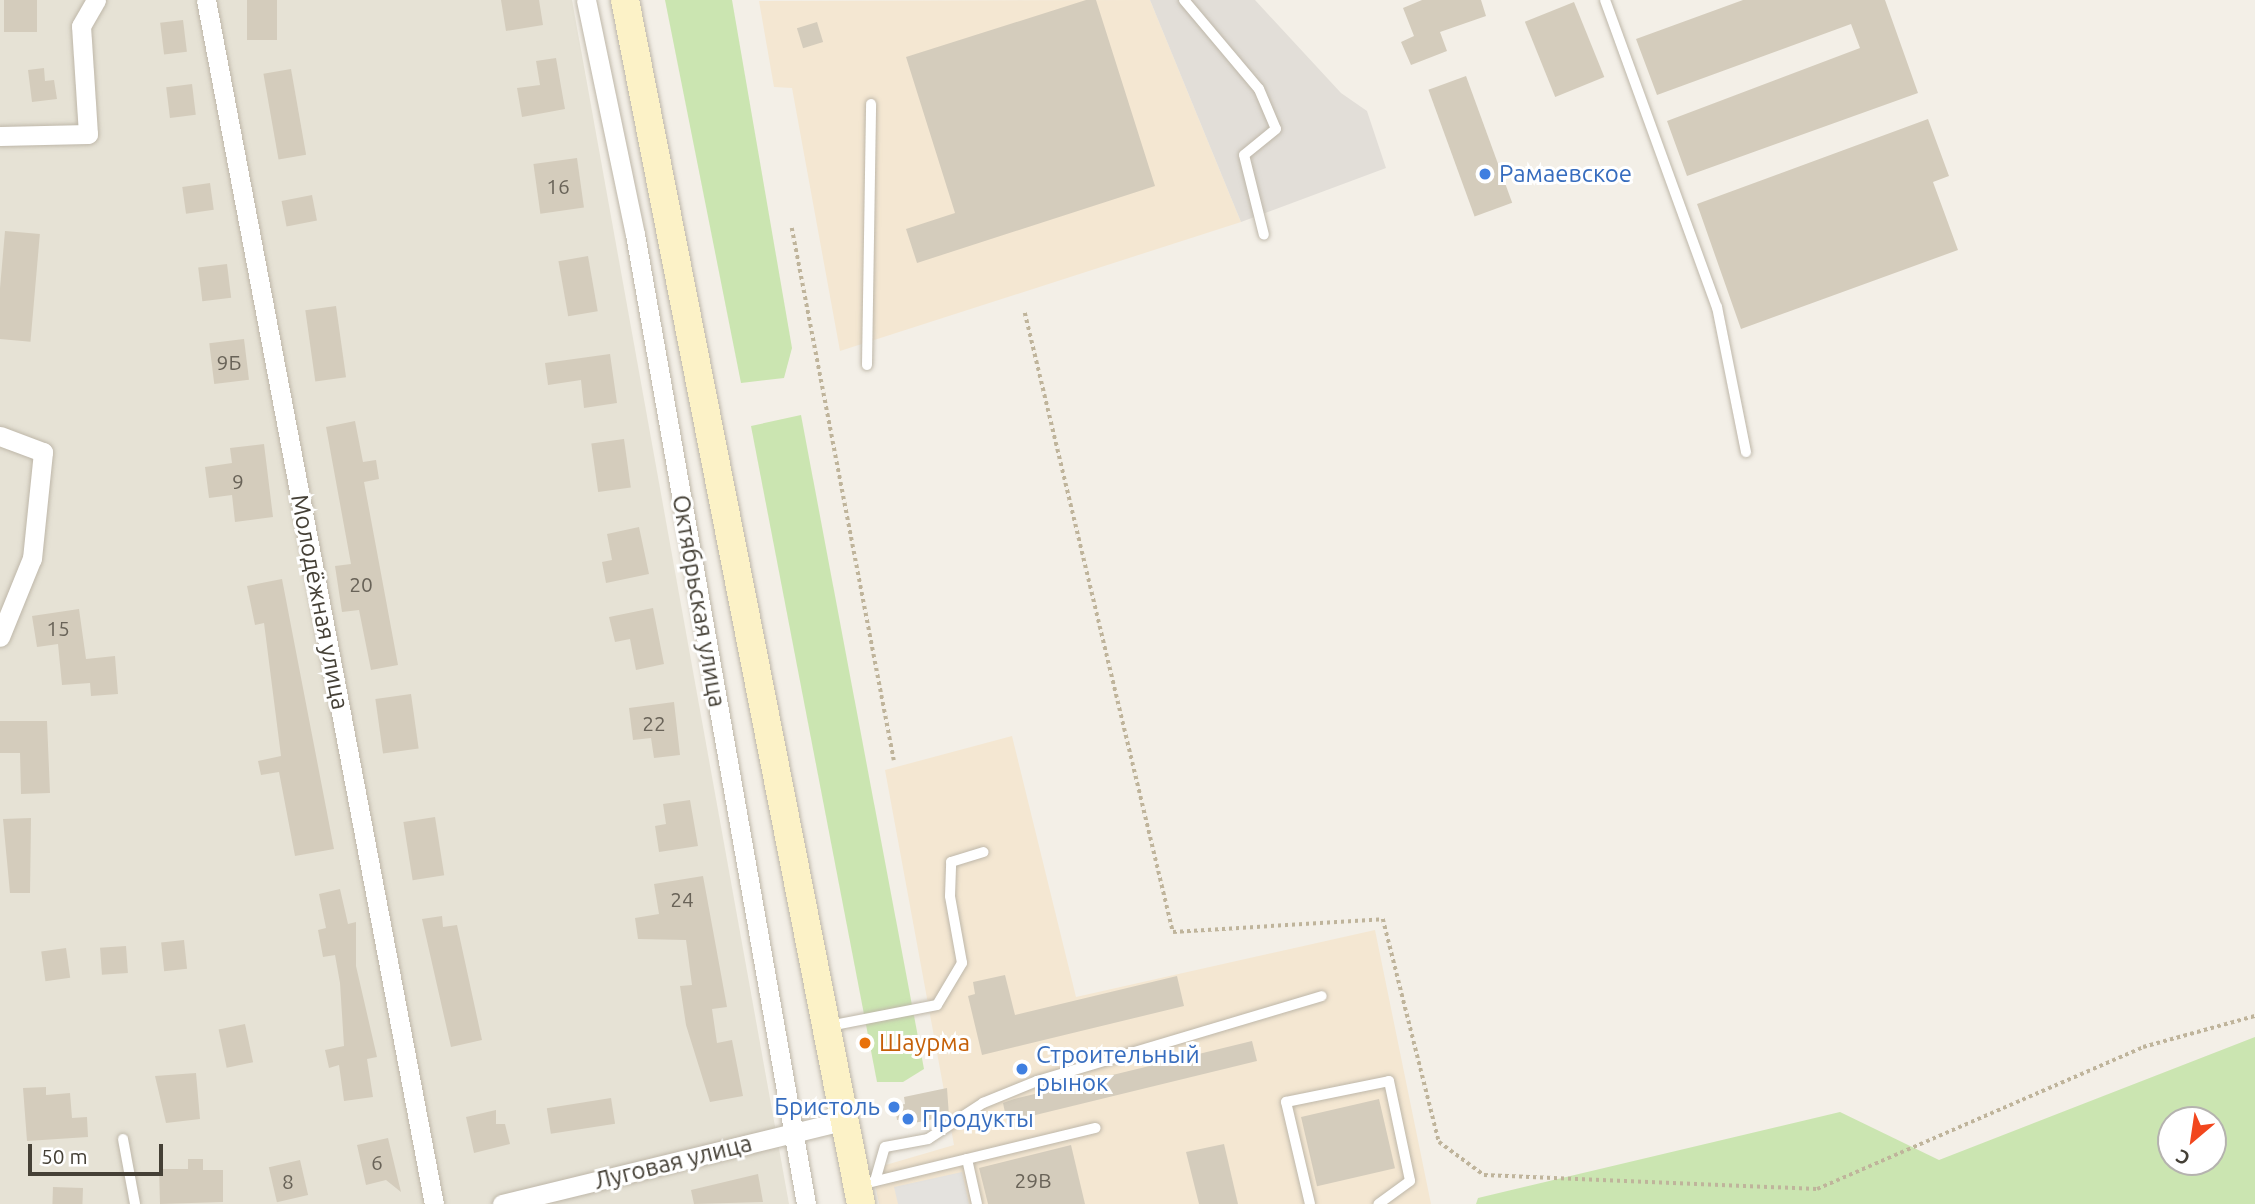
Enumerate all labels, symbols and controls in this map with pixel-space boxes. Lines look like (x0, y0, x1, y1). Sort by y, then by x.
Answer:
place label: Рамаевское (1499, 160, 1632, 188)
marker: Рамаевское (1477, 166, 1493, 182)
house number: 16 (546, 173, 570, 199)
house number: 9Б (217, 349, 241, 375)
house number: 9 (232, 468, 244, 494)
street label: Молодёжная улица (285, 492, 355, 712)
street label: Октябрьская улица (666, 493, 732, 709)
house number: 20 (349, 571, 373, 597)
house number: 15 (46, 615, 70, 641)
house number: 22 (642, 710, 666, 736)
house number: 24 (670, 886, 694, 912)
place label: Шаурма (879, 1029, 970, 1057)
marker: Шаурма (857, 1035, 873, 1051)
place label: Строительный рынок (1036, 1041, 1200, 1097)
marker: Строительный рынок (1014, 1061, 1030, 1077)
place label: Бристоль (774, 1093, 880, 1121)
marker: Бристоль (886, 1099, 902, 1115)
place label: Продукты (922, 1105, 1034, 1133)
north arrow (2157, 1106, 2227, 1176)
marker: Продукты (900, 1111, 916, 1127)
street label: Луговая улица (591, 1128, 755, 1196)
scale bar (32, 1130, 166, 1174)
text: 50 m (41, 1144, 88, 1168)
text: С (2172, 1145, 2193, 1170)
house number: 6 (371, 1149, 383, 1175)
house number: 29В (1014, 1167, 1052, 1193)
house number: 8 (282, 1168, 294, 1194)

